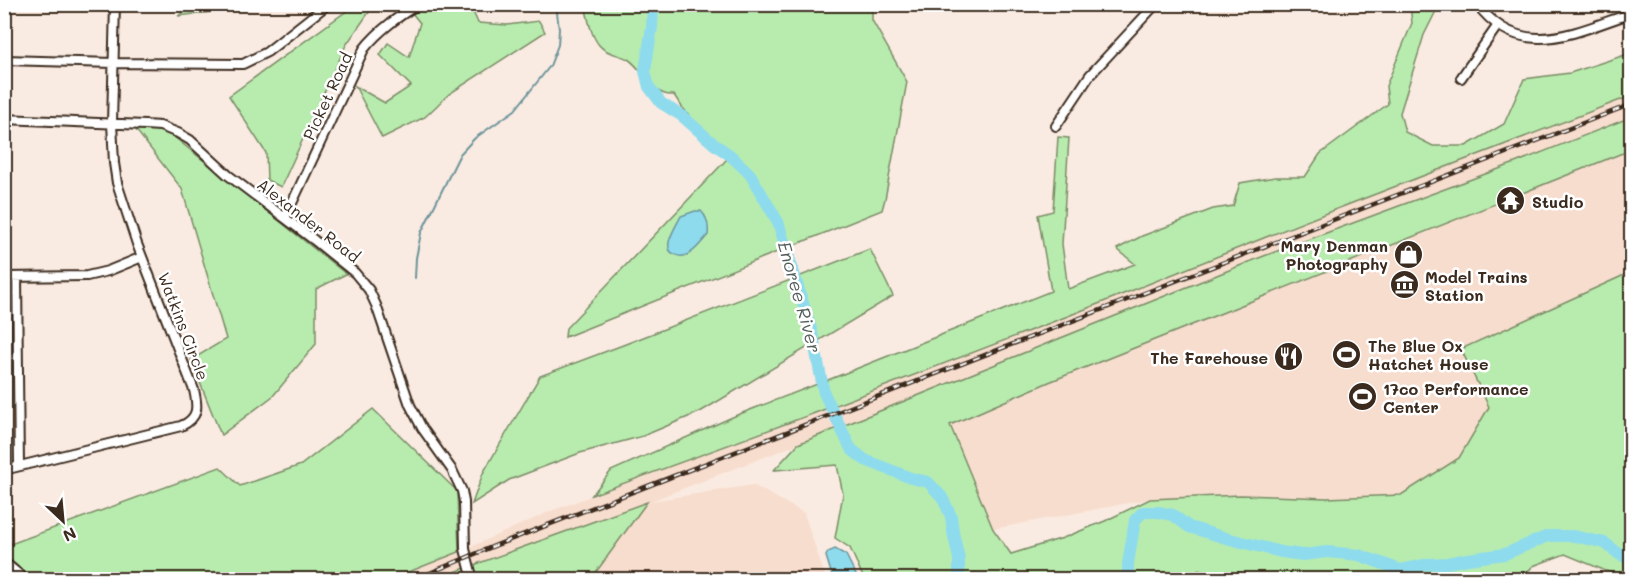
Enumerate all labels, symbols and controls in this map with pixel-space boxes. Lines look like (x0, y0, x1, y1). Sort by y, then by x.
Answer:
street label: Picket Road (298, 49, 356, 143)
street label: Alexander Road (253, 173, 365, 267)
temple icon: Studio (1495, 185, 1527, 217)
place label: Studio (1532, 191, 1584, 212)
place label: Mary Denman Photography (1281, 235, 1388, 274)
shop icon: Mary Denman Photography (1393, 238, 1425, 270)
water label: Enoree River (773, 239, 827, 355)
place label: Model Trains Station (1425, 266, 1528, 305)
street label: Watkins Circle (154, 269, 214, 383)
museum icon: Model Trains Station (1388, 269, 1420, 301)
place label: The Blue Ox Hatchet House (1368, 335, 1488, 374)
sports icon: The Blue Ox Hatchet House (1331, 338, 1363, 370)
restaurant icon: The Farehouse (1273, 341, 1305, 373)
place label: The Farehouse (1150, 347, 1268, 368)
place label: 17co Performance Center (1383, 378, 1529, 417)
sports icon: 17co Performance Center (1346, 381, 1378, 413)
north arrow (33, 491, 93, 551)
text: N (60, 523, 80, 547)

